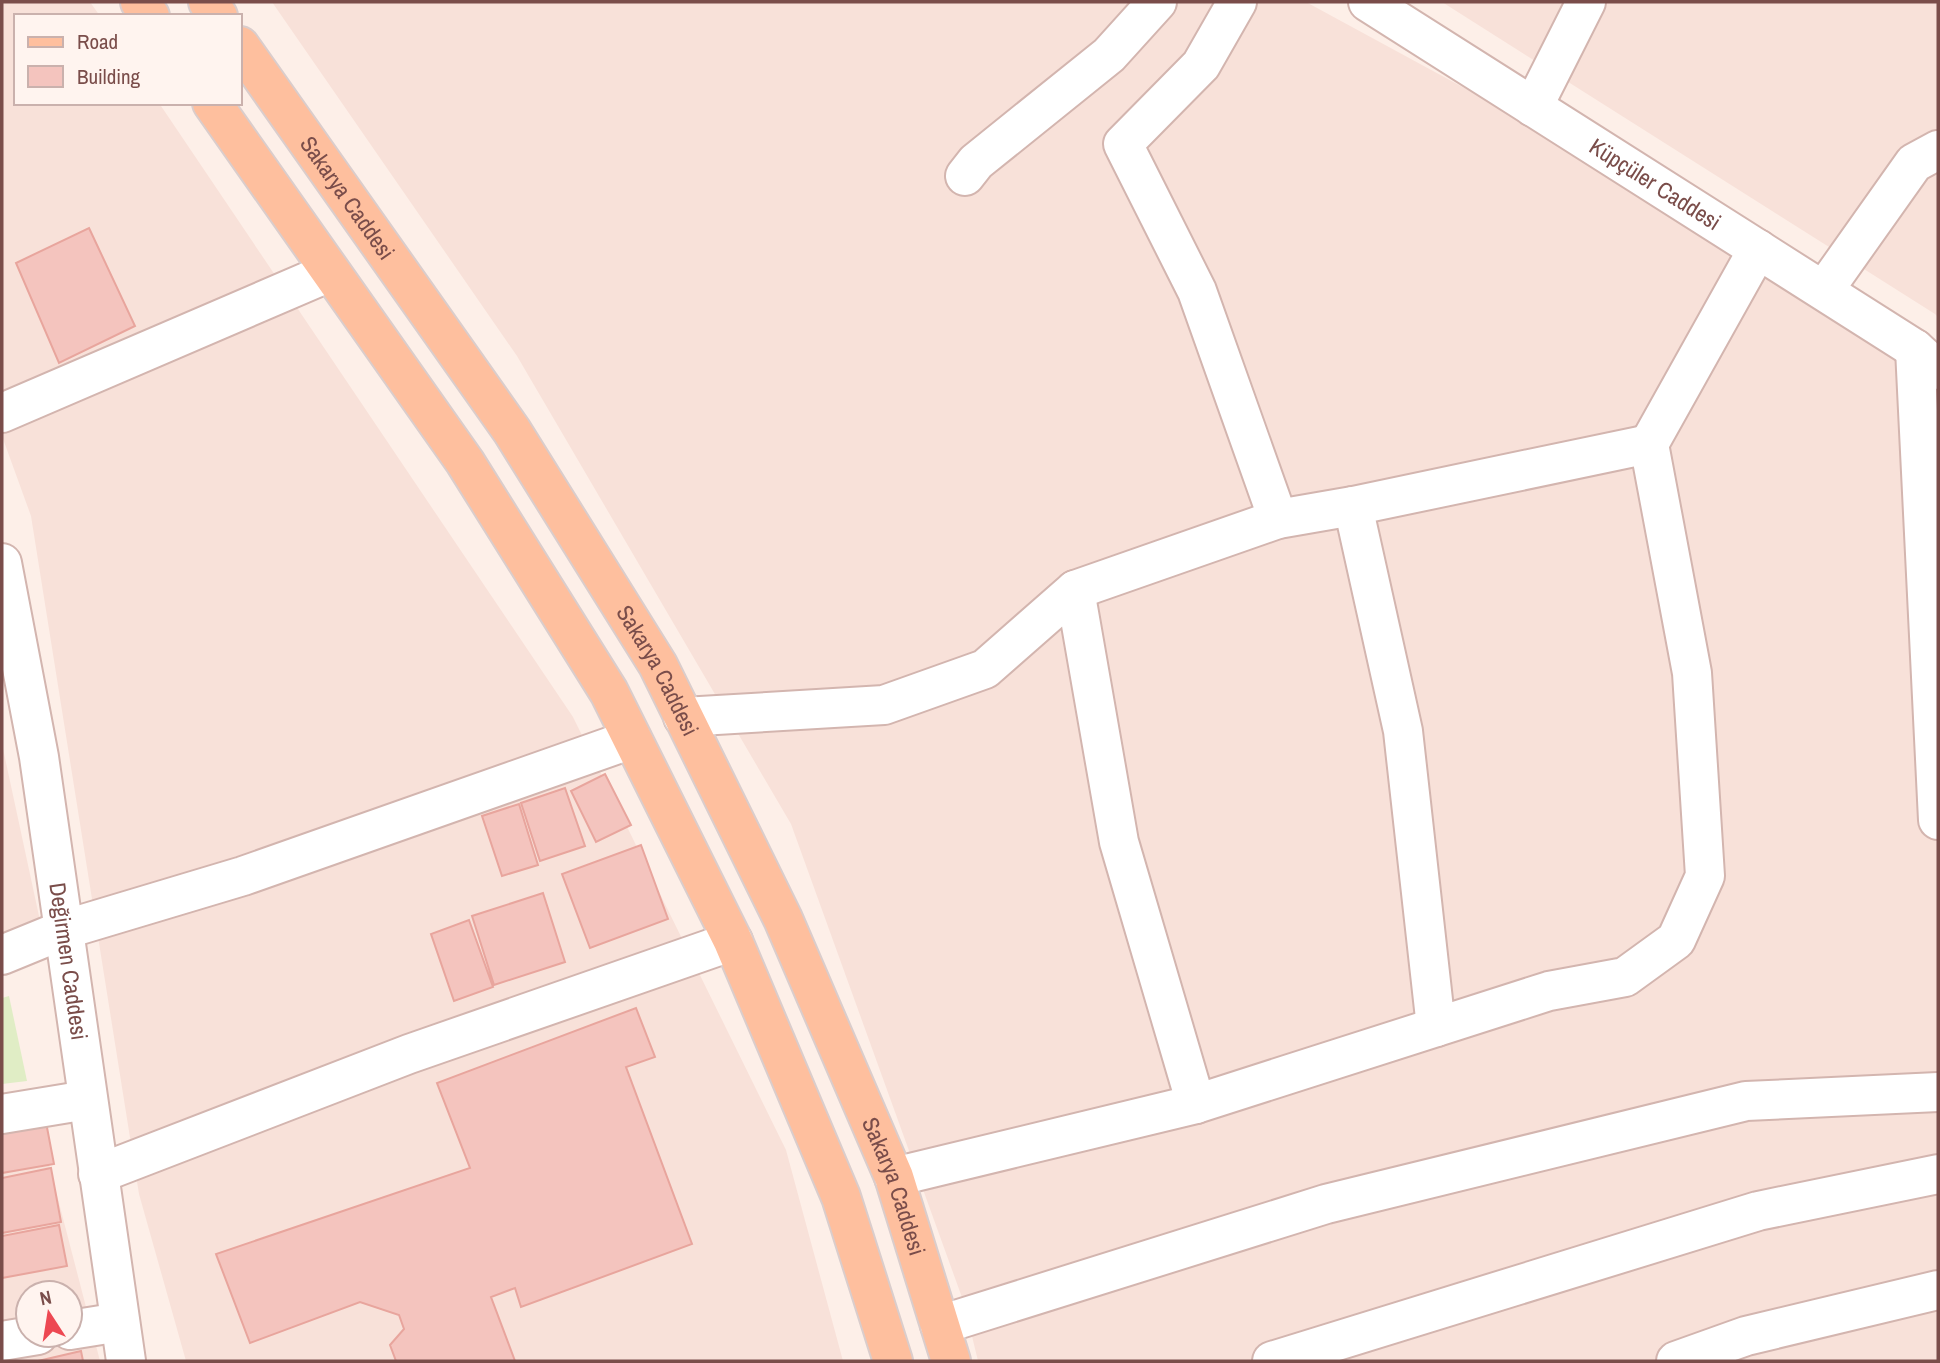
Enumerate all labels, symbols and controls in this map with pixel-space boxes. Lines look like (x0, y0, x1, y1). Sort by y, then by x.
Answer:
legend (14, 14, 242, 105)
text: Road (77, 27, 118, 56)
text: Building (77, 62, 141, 91)
street label: Sakarya Caddesi (293, 130, 402, 266)
street label: Küpçüler Caddesi (1584, 130, 1727, 237)
street label: Sakarya Caddesi (609, 599, 706, 741)
street label: Değirmen Caddesi (42, 881, 96, 1042)
street label: Sakarya Caddesi (855, 1112, 933, 1259)
north arrow (14, 1279, 84, 1349)
text: N (37, 1283, 54, 1311)

